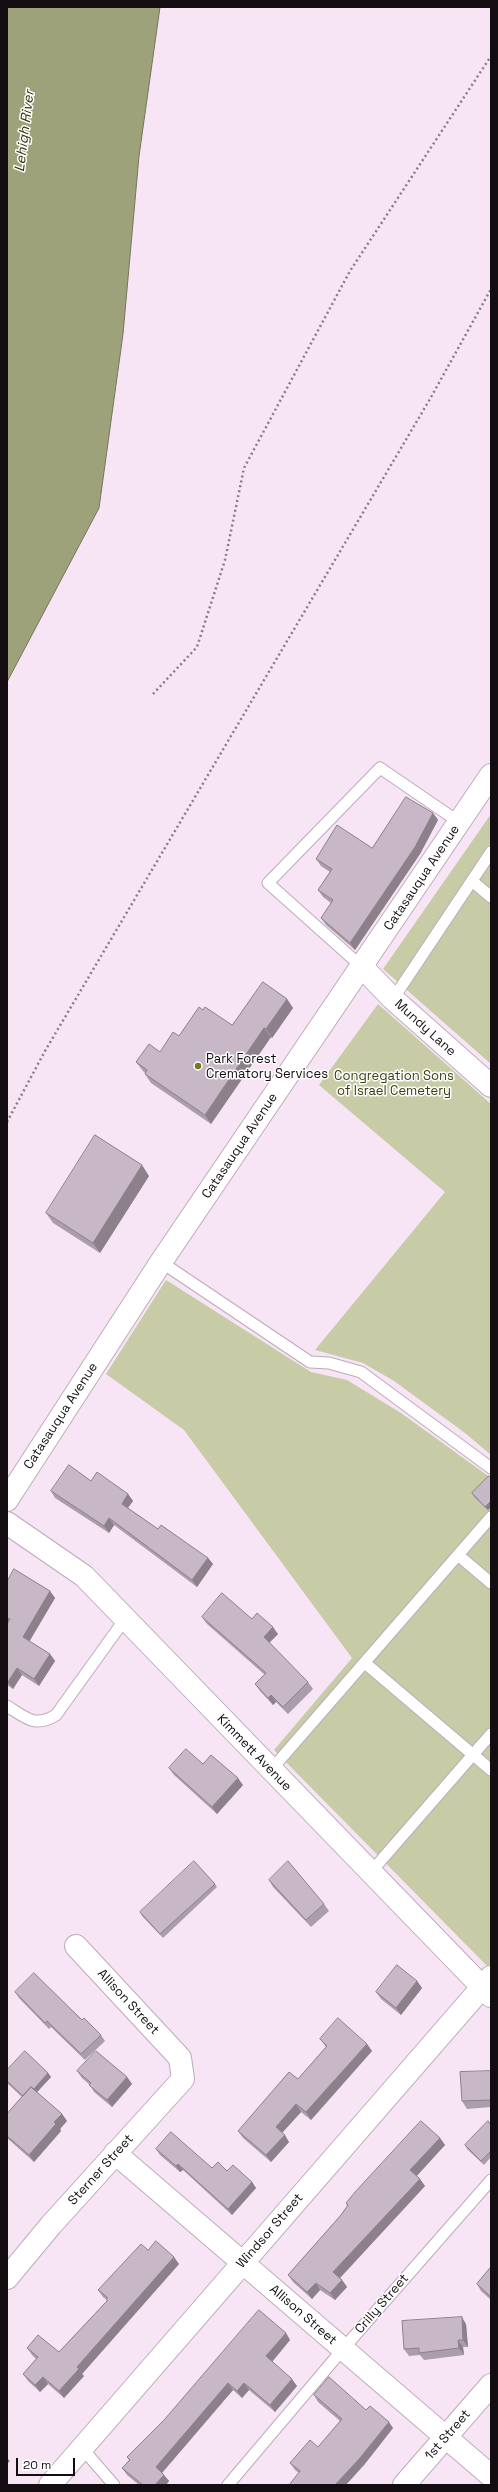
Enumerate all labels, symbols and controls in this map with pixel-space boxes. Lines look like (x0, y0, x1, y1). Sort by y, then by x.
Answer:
water label: Lehigh River (12, 89, 38, 173)
street label: Catasauqua Avenue (381, 822, 463, 934)
street label: Mundy Lane (391, 996, 459, 1060)
place label: Park Forest Crematory Services (206, 1051, 328, 1082)
marker: Park Forest Crematory Services (193, 1061, 203, 1071)
park label: Congregation Sons of Israel Cemetery (334, 1068, 454, 1099)
street label: Catasauqua Avenue (199, 1090, 281, 1202)
street label: Catasauqua Avenue (21, 1360, 101, 1472)
street label: Kimmett Avenue (213, 1711, 295, 1795)
street label: Allison Street (94, 1966, 162, 2038)
street label: Sterner Street (65, 2131, 137, 2209)
street label: Windsor Street (233, 2191, 307, 2271)
street label: Crilly Street (352, 2271, 412, 2337)
street label: Allison Street (266, 2282, 340, 2348)
street label: 1st Street (422, 2407, 474, 2463)
scale bar (18, 2450, 77, 2476)
text: 20 m (23, 2457, 51, 2473)

